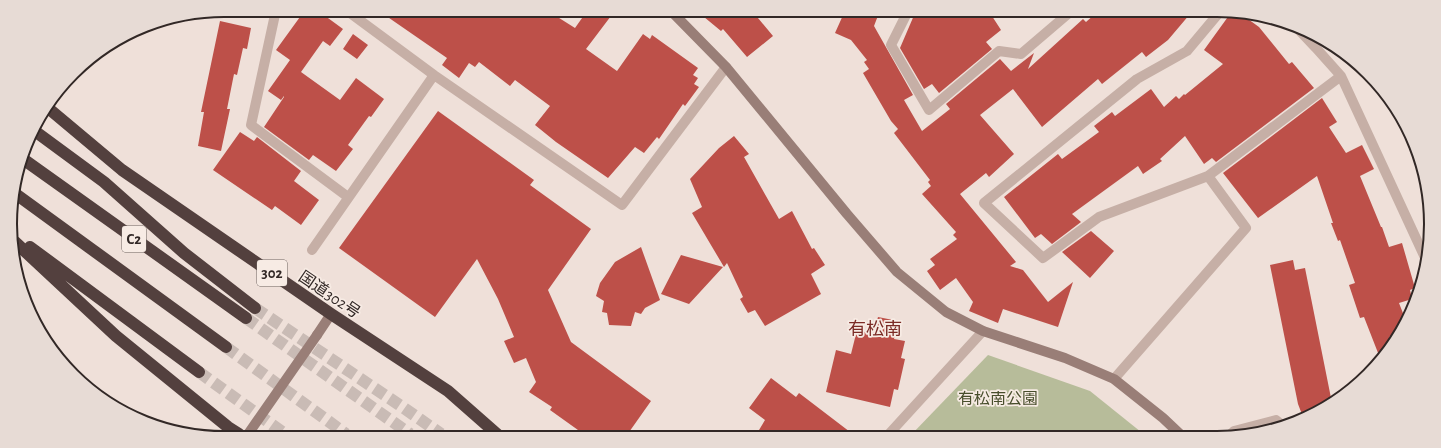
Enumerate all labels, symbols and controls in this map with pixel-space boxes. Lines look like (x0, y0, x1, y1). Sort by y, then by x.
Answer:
road number: C2 (122, 226, 146, 252)
road number: 302 (257, 260, 287, 286)
street label: 国道302号 (296, 268, 364, 321)
district label: 有松南 (848, 319, 902, 339)
park label: 有松南公園 (958, 390, 1038, 407)

